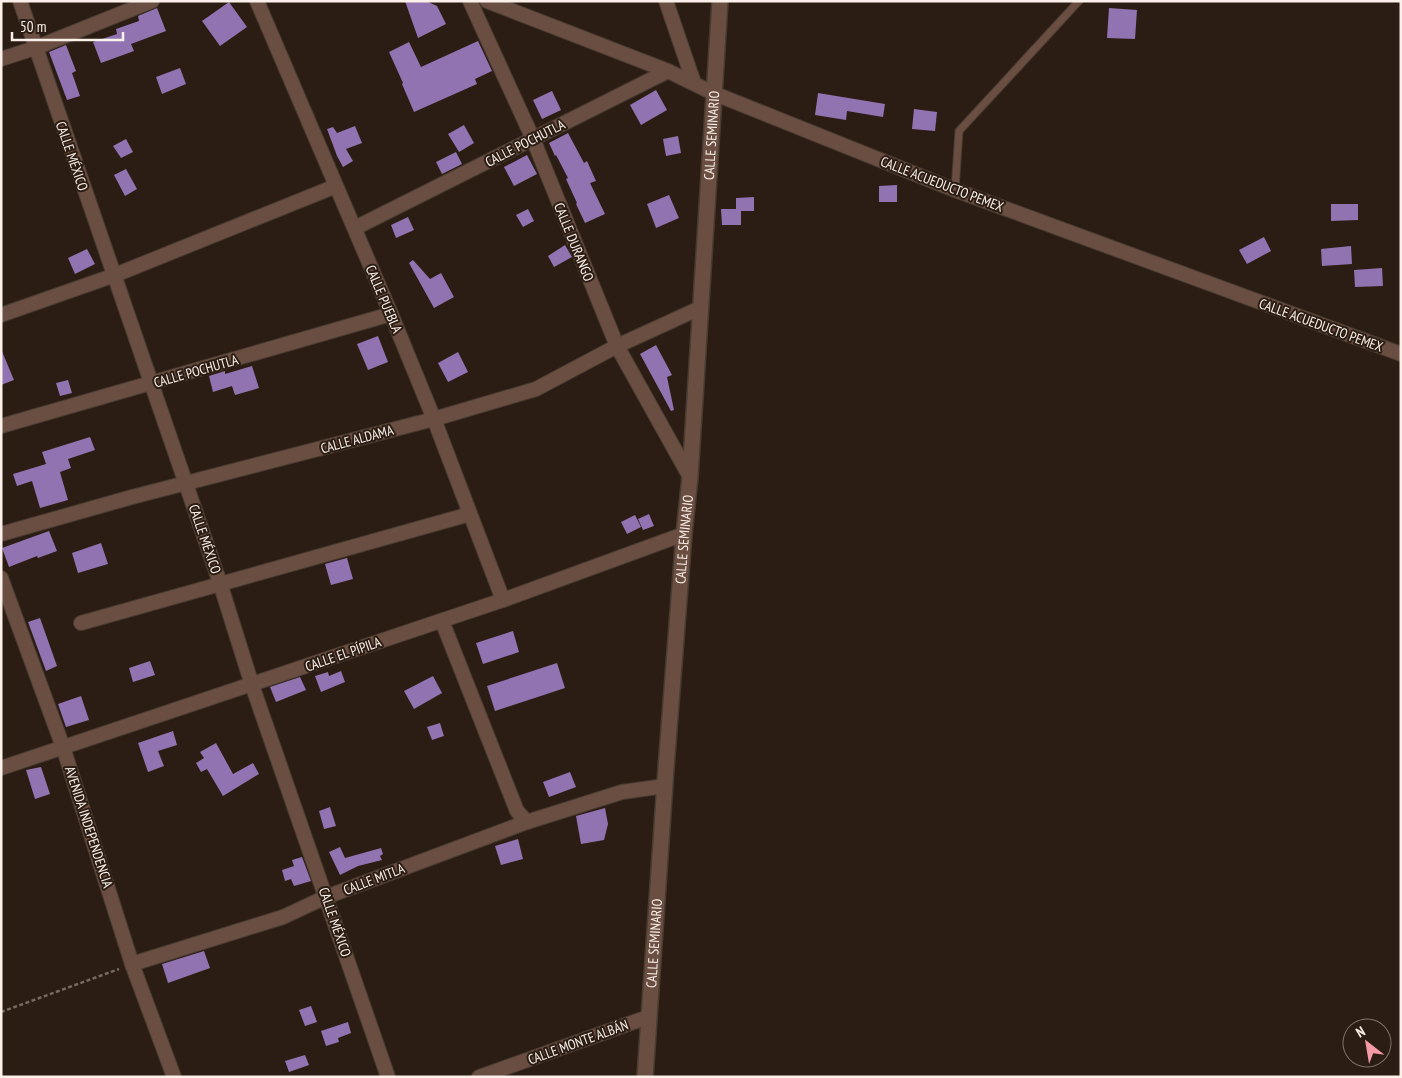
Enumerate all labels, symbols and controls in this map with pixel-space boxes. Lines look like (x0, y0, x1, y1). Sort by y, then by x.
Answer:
scale bar (12, 10, 124, 42)
text: 50 m (20, 17, 46, 36)
street label: CALLE SEMINARIO (700, 90, 723, 181)
street label: CALLE POCHUTLA (482, 115, 568, 171)
street label: CALLE MÉXICO (52, 119, 92, 193)
street label: CALLE ACUEDUCTO PEMEX (878, 152, 1006, 216)
street label: CALLE DURANGO (550, 200, 598, 284)
street label: CALLE PUEBLA (362, 262, 406, 336)
street label: CALLE ACUEDUCTO PEMEX (1257, 294, 1385, 356)
street label: CALLE POCHUTLA (152, 350, 241, 392)
street label: CALLE ALDAMA (319, 421, 396, 457)
street label: CALLE SEMINARIO (671, 494, 697, 585)
street label: CALLE MÉXICO (185, 502, 225, 576)
street label: CALLE EL PÍPILA (303, 632, 384, 675)
street label: AVENIDA INDEPENDENCIA (61, 764, 117, 890)
street label: CALLE MITLA (341, 859, 408, 899)
street label: CALLE MÉXICO (315, 885, 355, 959)
street label: CALLE SEMINARIO (642, 898, 666, 988)
street label: CALLE MONTE ALBÁN (525, 1016, 631, 1068)
north arrow (1342, 1018, 1392, 1068)
text: N (1352, 1022, 1368, 1042)

